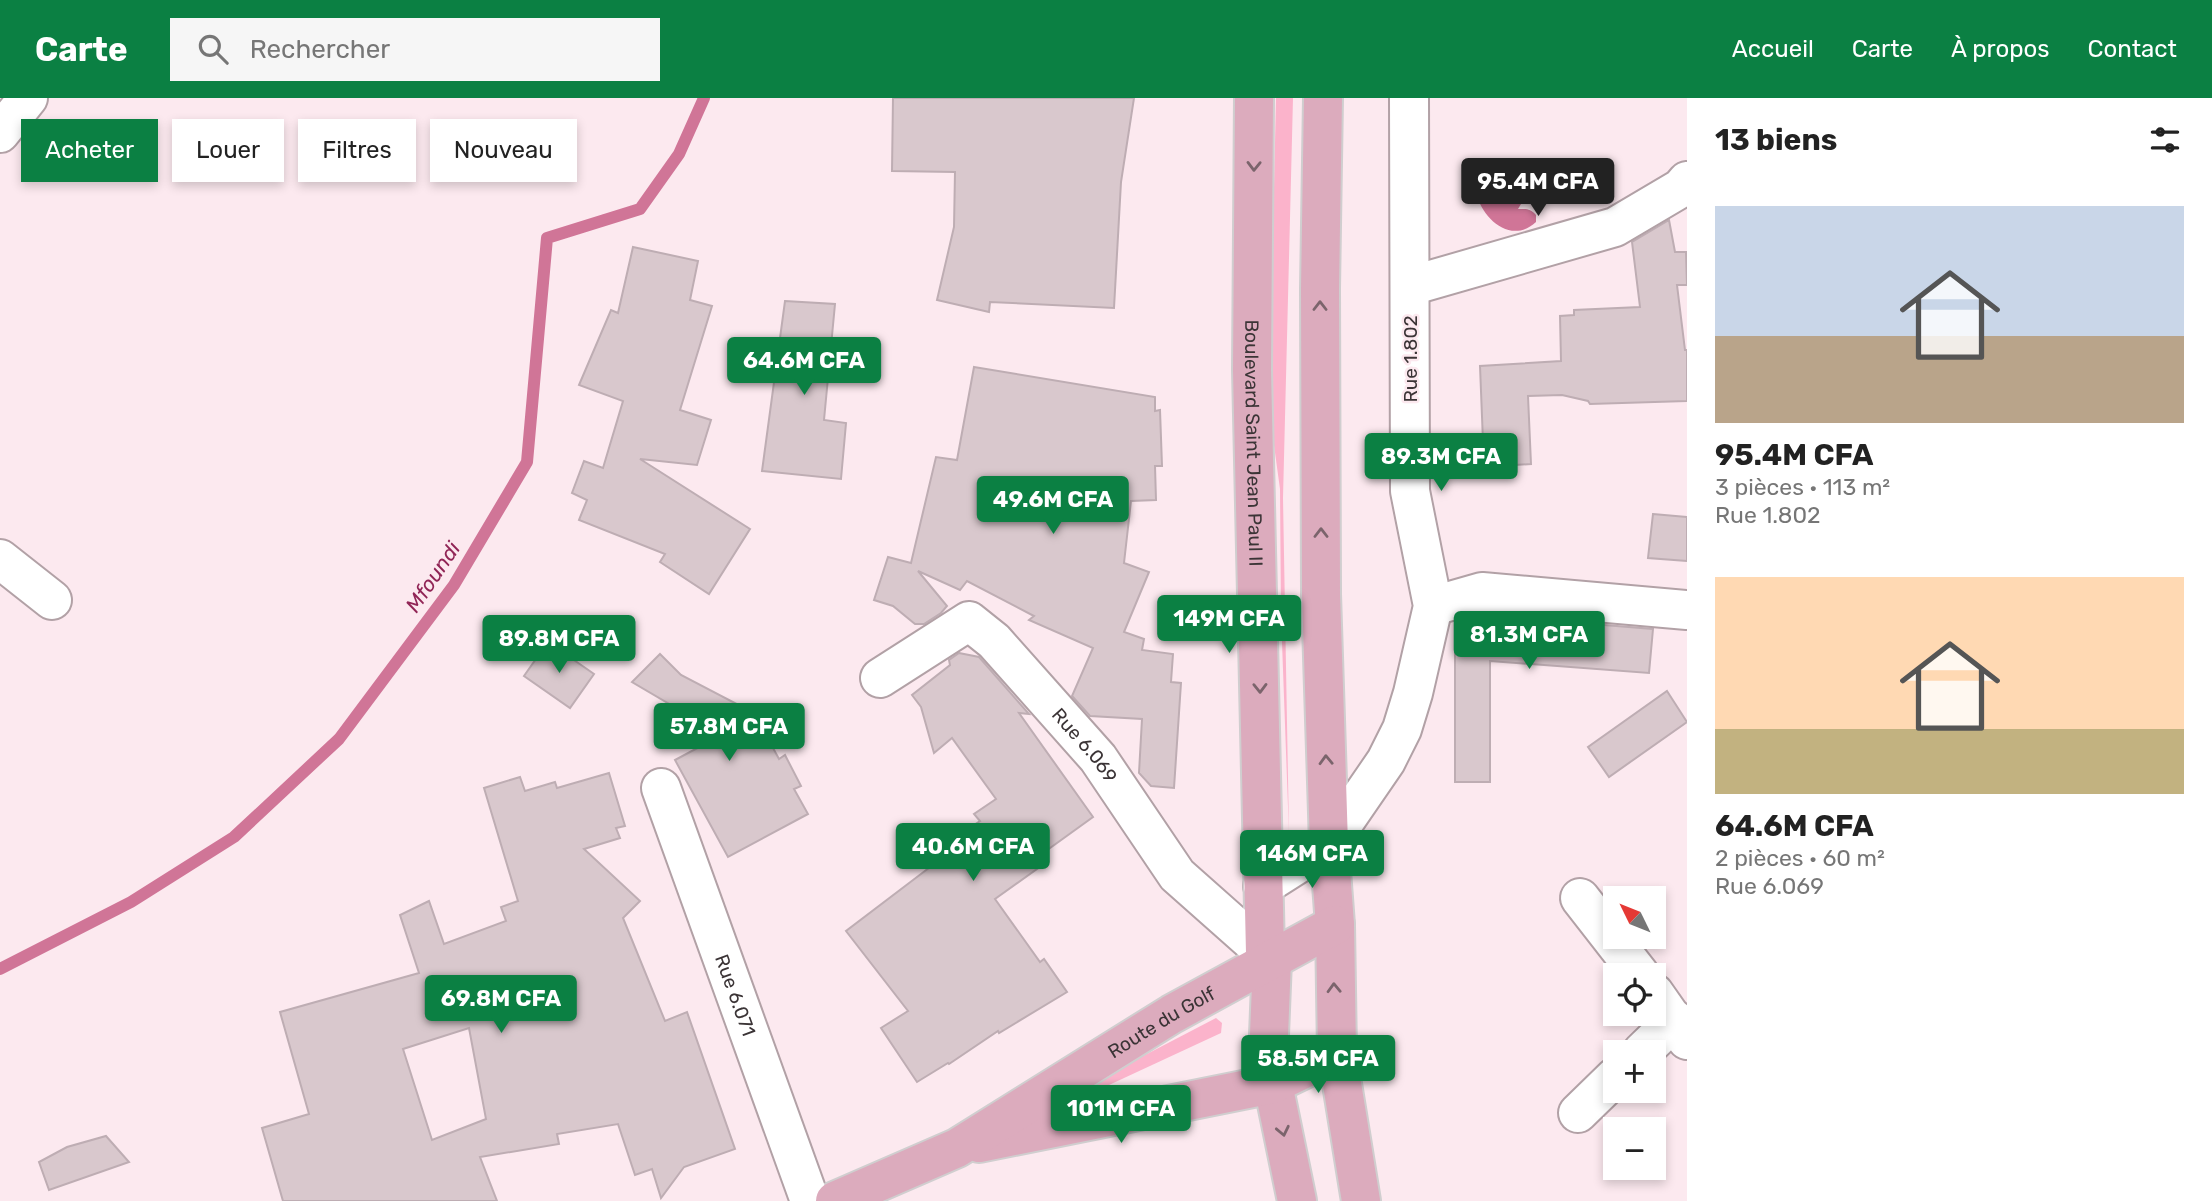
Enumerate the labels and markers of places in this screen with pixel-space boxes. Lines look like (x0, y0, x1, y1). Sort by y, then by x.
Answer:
pin: 95.4M CFA (1458, 158, 1618, 218)
pin: 64.6M CFA (724, 338, 884, 397)
pin: 89.3M CFA (1361, 434, 1521, 493)
pin: 49.6M CFA (973, 476, 1133, 536)
pin: 149M CFA (1157, 596, 1301, 655)
pin: 81.3M CFA (1449, 612, 1609, 671)
pin: 89.8M CFA (479, 616, 639, 675)
pin: 57.8M CFA (649, 704, 809, 763)
pin: 40.6M CFA (893, 824, 1053, 883)
pin: 146M CFA (1240, 830, 1384, 890)
pin: 69.8M CFA (421, 976, 581, 1035)
pin: 58.5M CFA (1238, 1035, 1398, 1095)
pin: 101M CFA (1049, 1086, 1193, 1145)

